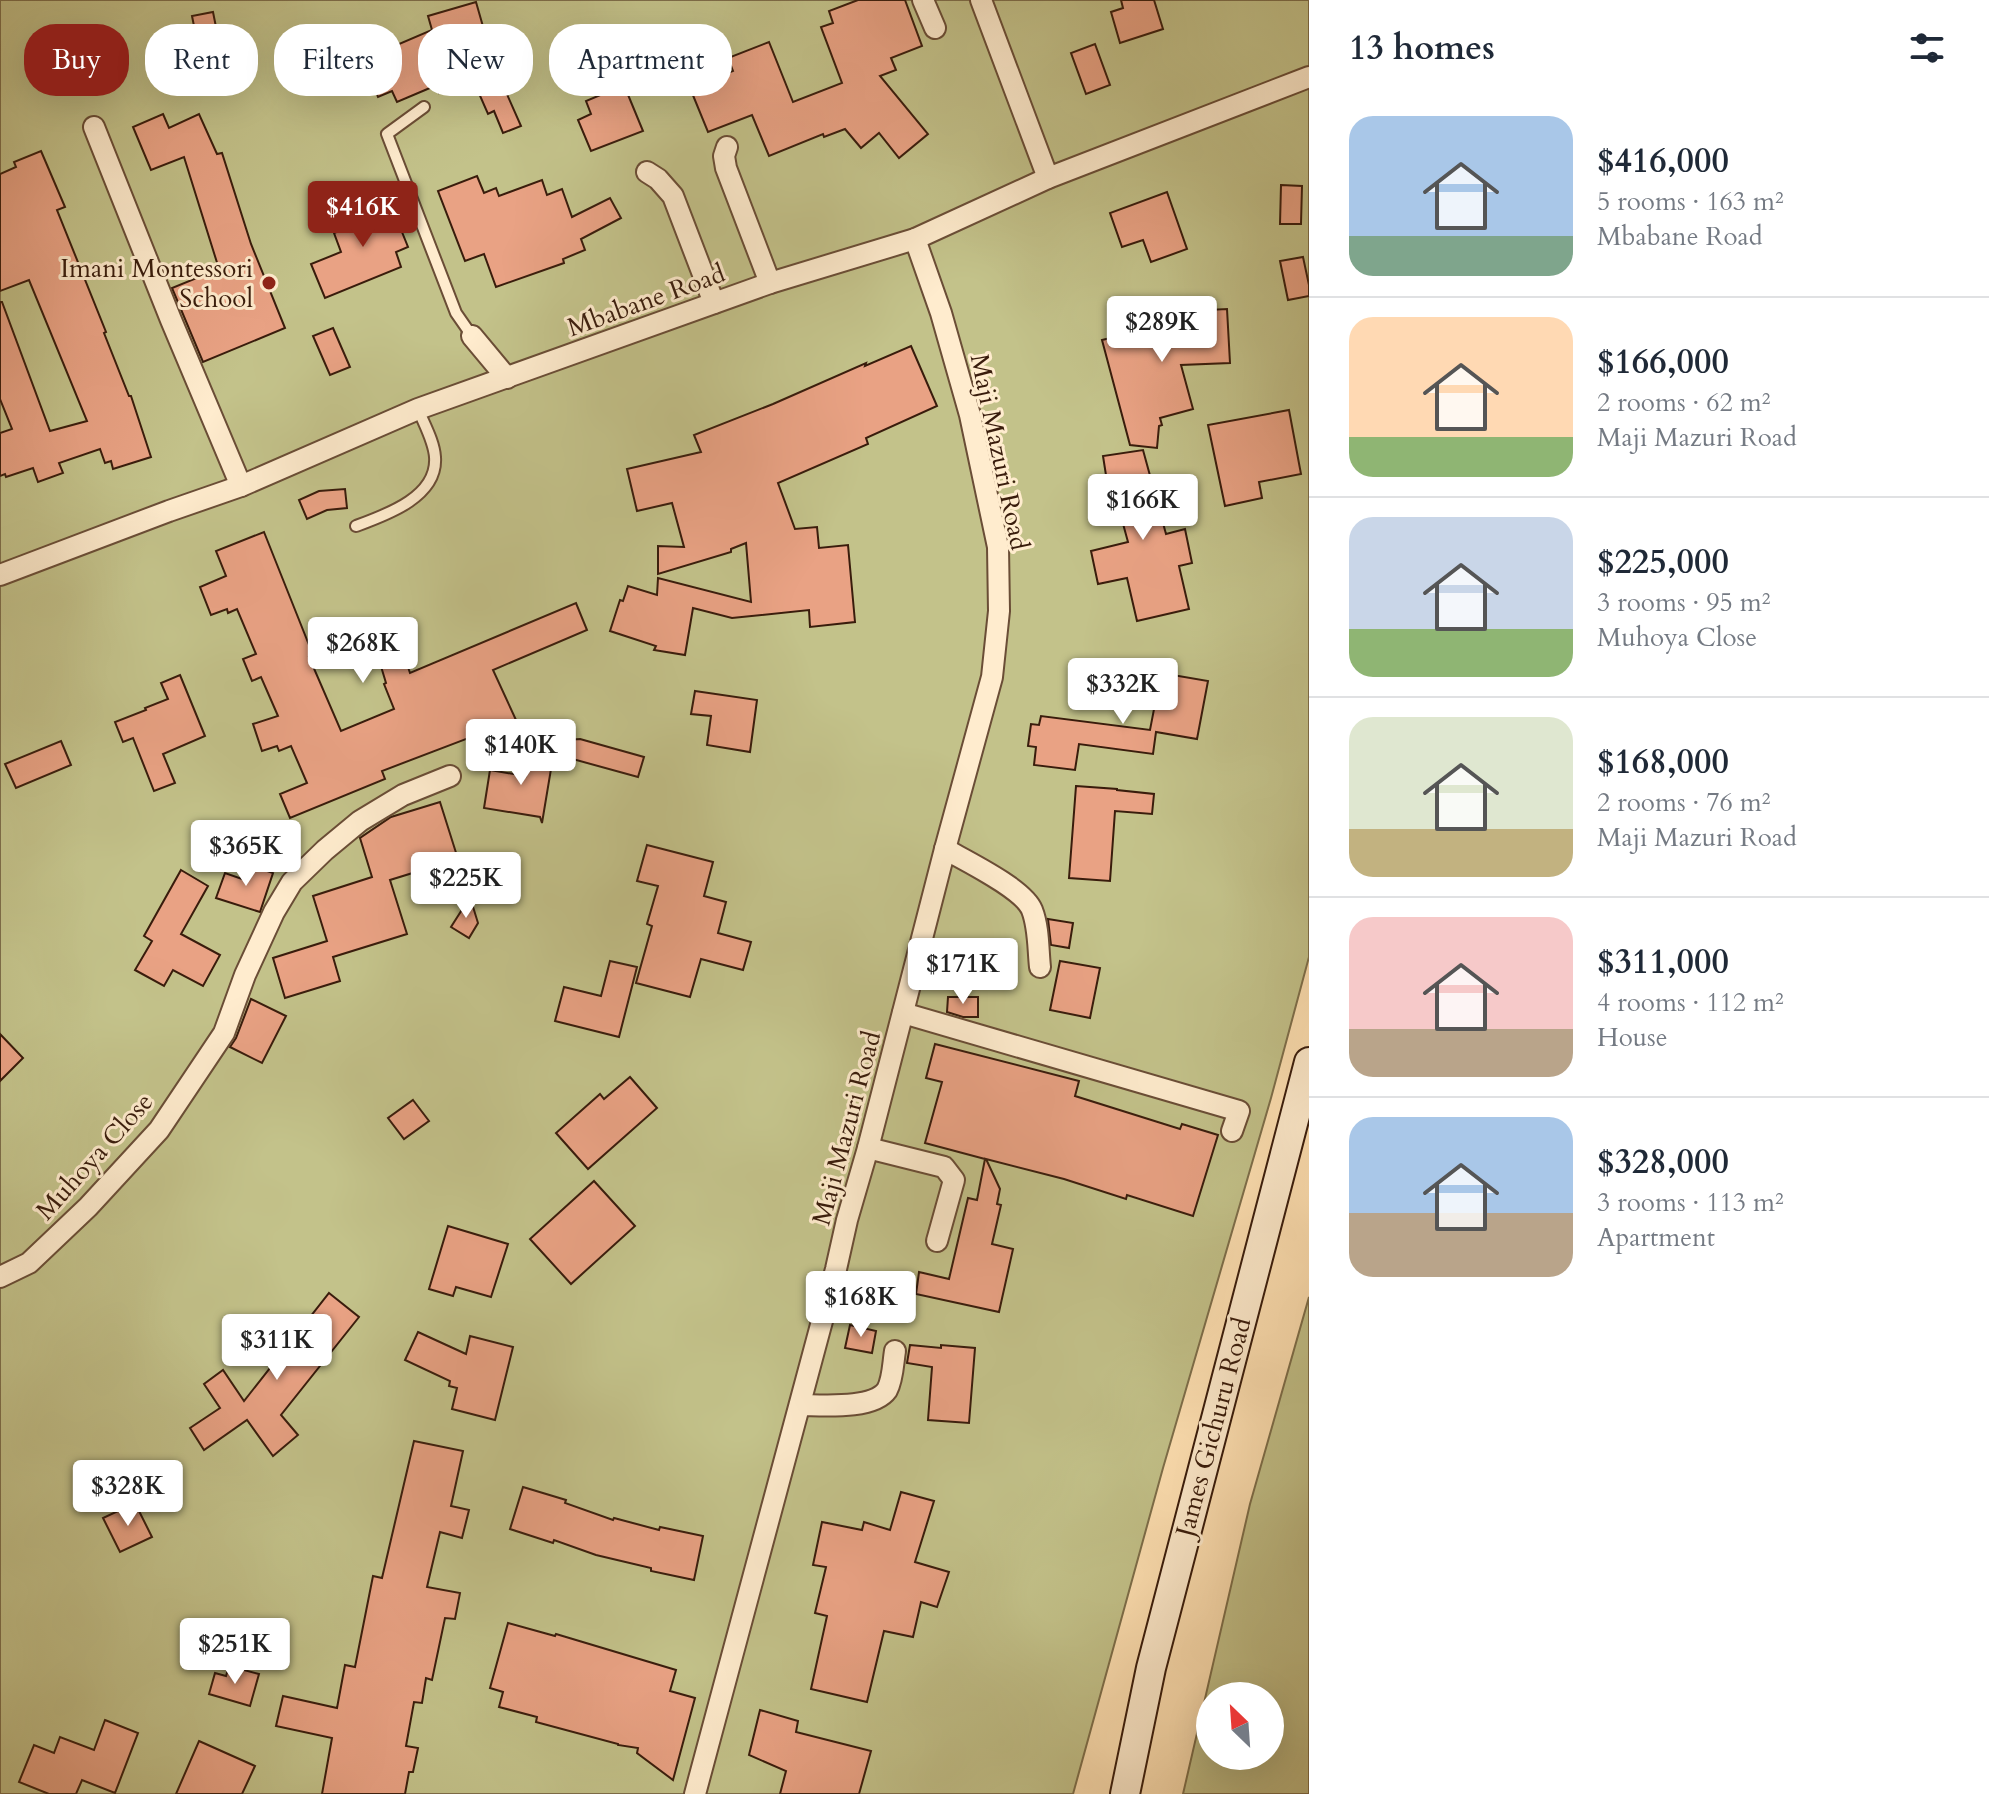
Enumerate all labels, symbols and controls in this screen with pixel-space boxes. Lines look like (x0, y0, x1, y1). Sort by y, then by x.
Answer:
chip: Buy (24, 24, 129, 96)
chip: Rent (145, 24, 258, 96)
chip: Filters (274, 24, 402, 96)
chip: New (418, 24, 533, 96)
chip: Apartment (549, 24, 732, 96)
text: 13 homes (1349, 25, 1495, 71)
icon: filters (1905, 26, 1949, 70)
text: $416,000 (1597, 138, 1729, 184)
icon: home (1413, 148, 1509, 244)
pin: $416K (307, 181, 419, 249)
text: 5 rooms · 163 m² (1597, 184, 1784, 219)
text: $416K (326, 189, 400, 224)
text: Mbabane Road (1597, 219, 1763, 254)
place label: Imani Montessori School (60, 251, 253, 316)
street label: Mbabane Road (562, 256, 730, 345)
marker: Imani Montessori School (260, 274, 278, 292)
pin: $289K (1106, 296, 1218, 364)
text: $289K (1125, 304, 1199, 339)
text: $166,000 (1597, 339, 1729, 385)
icon: home (1413, 349, 1509, 445)
street label: Maji Mazuri Road (962, 351, 1037, 554)
text: 2 rooms · 62 m² (1597, 385, 1770, 420)
text: Maji Mazuri Road (1597, 420, 1797, 455)
pin: $166K (1087, 474, 1199, 542)
text: $166K (1106, 482, 1180, 517)
text: $225,000 (1597, 539, 1729, 585)
icon: home (1413, 549, 1509, 645)
text: 3 rooms · 95 m² (1597, 585, 1770, 620)
pin: $268K (307, 617, 419, 685)
text: Muhoya Close (1597, 620, 1757, 655)
text: $268K (326, 625, 400, 660)
pin: $332K (1067, 658, 1179, 726)
text: $332K (1086, 666, 1160, 701)
pin: $140K (465, 719, 577, 787)
text: $140K (484, 727, 558, 762)
text: $168,000 (1597, 739, 1729, 785)
icon: home (1413, 749, 1509, 845)
text: 2 rooms · 76 m² (1597, 785, 1770, 820)
pin: $365K (190, 820, 302, 888)
text: Maji Mazuri Road (1597, 820, 1797, 855)
text: $365K (209, 828, 283, 863)
pin: $225K (410, 852, 522, 920)
text: $225K (429, 860, 503, 895)
pin: $171K (907, 938, 1019, 1006)
text: $311,000 (1597, 939, 1729, 985)
text: $171K (926, 946, 1000, 981)
icon: home (1413, 949, 1509, 1045)
text: 4 rooms · 112 m² (1597, 985, 1784, 1020)
text: House (1597, 1020, 1668, 1055)
street label: Maji Mazuri Road (804, 1027, 889, 1229)
street label: Muhoya Close (28, 1085, 161, 1228)
text: $328,000 (1597, 1139, 1729, 1185)
icon: home (1413, 1149, 1509, 1245)
text: 3 rooms · 113 m² (1597, 1185, 1784, 1220)
text: Apartment (1597, 1220, 1715, 1255)
pin: $168K (805, 1271, 917, 1339)
text: $168K (824, 1279, 898, 1314)
street label: James Gichuru Road (1166, 1313, 1260, 1545)
pin: $311K (221, 1314, 333, 1382)
text: $311K (240, 1322, 314, 1357)
pin: $328K (72, 1460, 184, 1528)
text: $328K (91, 1468, 165, 1503)
pin: $251K (179, 1618, 291, 1686)
text: $251K (198, 1626, 272, 1661)
north arrow (1196, 1682, 1284, 1770)
map controls (1196, 1682, 1284, 1770)

